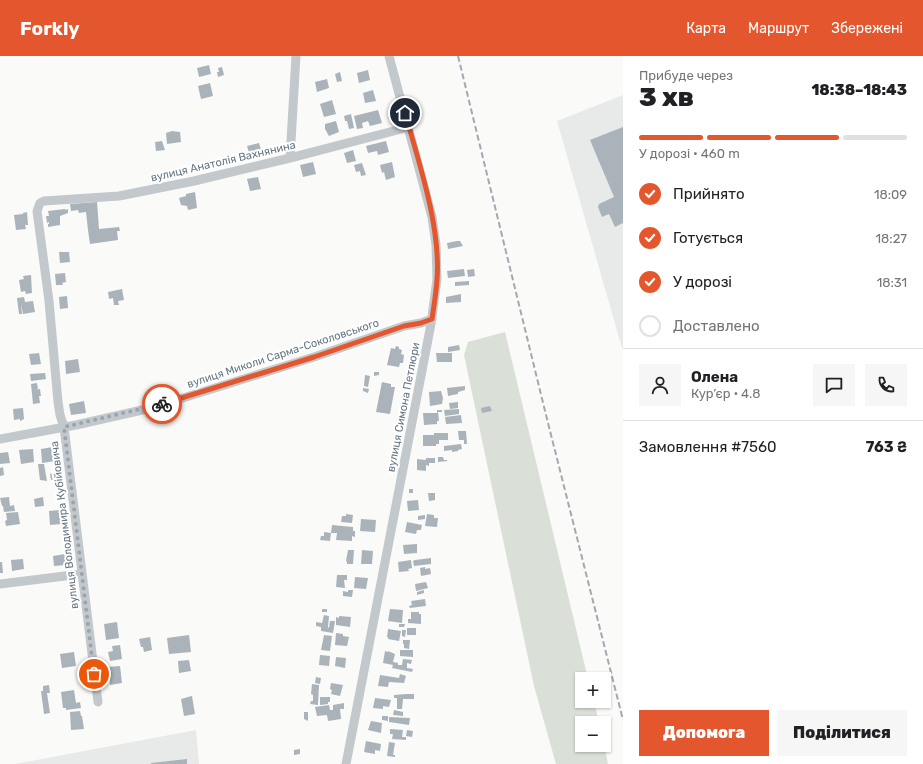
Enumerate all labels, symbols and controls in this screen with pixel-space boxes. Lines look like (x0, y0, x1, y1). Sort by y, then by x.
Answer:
text: Forkly (20, 17, 80, 40)
text: Карта (686, 20, 726, 37)
text: Маршрут (748, 20, 809, 37)
text: Збережені (831, 20, 903, 37)
text: Прибуде через (639, 68, 733, 83)
text: 18:38–18:43 (811, 81, 907, 99)
text: 3 хв (639, 82, 694, 113)
pin (388, 96, 422, 130)
icon: home (394, 102, 416, 124)
street label: вулиця Анатолія Вахнянина (149, 138, 297, 185)
text: У дорозі · 460 m (639, 146, 740, 161)
icon: check (639, 183, 661, 205)
text: Прийнято (673, 185, 745, 203)
text: 18:09 (874, 187, 907, 202)
icon: check (639, 227, 661, 249)
text: Готується (673, 229, 743, 247)
text: 18:27 (876, 231, 907, 246)
icon: check (639, 271, 661, 293)
text: У дорозі (673, 273, 732, 291)
text: 18:31 (877, 275, 907, 290)
street label: вулиця Миколи Сарма-Соколовського (185, 316, 381, 391)
text: Доставлено (673, 317, 760, 335)
street label: вулиця Симона Петлюри (385, 341, 422, 473)
button: person (639, 364, 681, 406)
button: chat (813, 364, 855, 406)
button: phone (865, 364, 907, 406)
text: Олена (691, 368, 738, 386)
courier (142, 384, 182, 424)
text: Кур’єр · 4.8 (691, 386, 760, 401)
icon: bike (151, 393, 173, 415)
text: Замовлення #7560 (639, 438, 776, 456)
text: 763 ₴ (866, 438, 907, 456)
street label: вулиця Володимира Кубійовича (48, 440, 81, 610)
pin (77, 657, 111, 691)
icon: bag (83, 663, 105, 685)
map controls (575, 672, 611, 752)
button: + (575, 672, 611, 708)
button: Допомога (639, 710, 769, 756)
button: Поділитися (777, 710, 907, 756)
button: − (575, 716, 611, 752)

